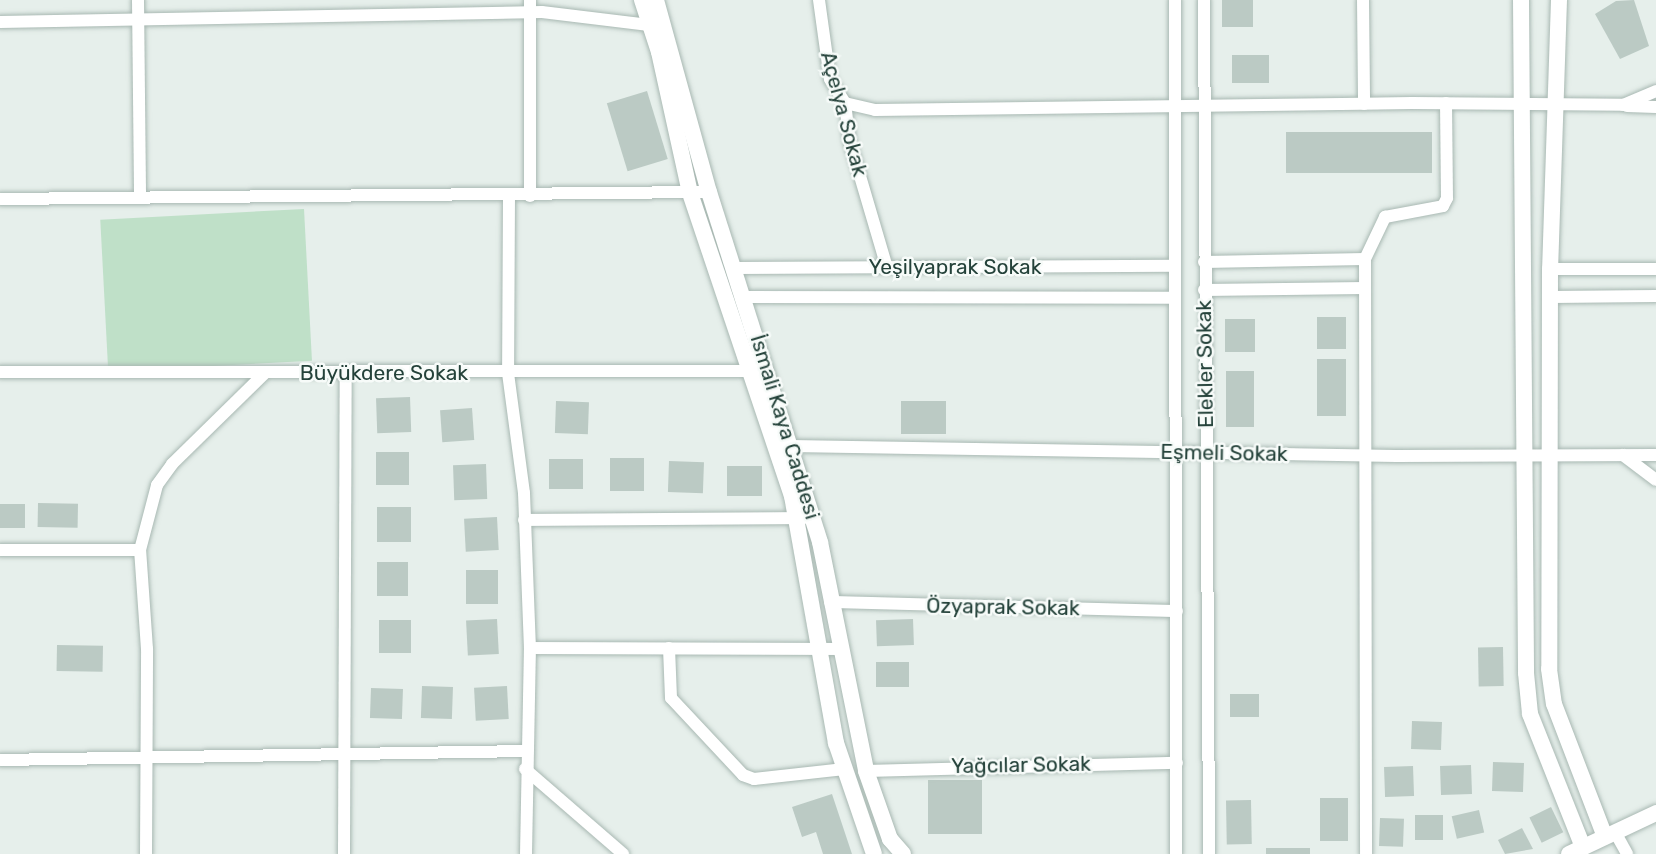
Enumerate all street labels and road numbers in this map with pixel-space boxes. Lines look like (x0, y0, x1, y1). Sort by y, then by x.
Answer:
street label: Açelya Sokak (815, 49, 873, 179)
street label: Yeşilyaprak Sokak (868, 254, 1042, 280)
street label: Elekler Sokak (1191, 300, 1219, 428)
street label: İsmali Kaya Caddesi (745, 332, 825, 522)
street label: Büyükdere Sokak (300, 360, 468, 386)
street label: Eşmeli Sokak (1160, 439, 1288, 467)
street label: Özyaprak Sokak (926, 593, 1080, 621)
street label: Yağcılar Sokak (951, 751, 1091, 779)

